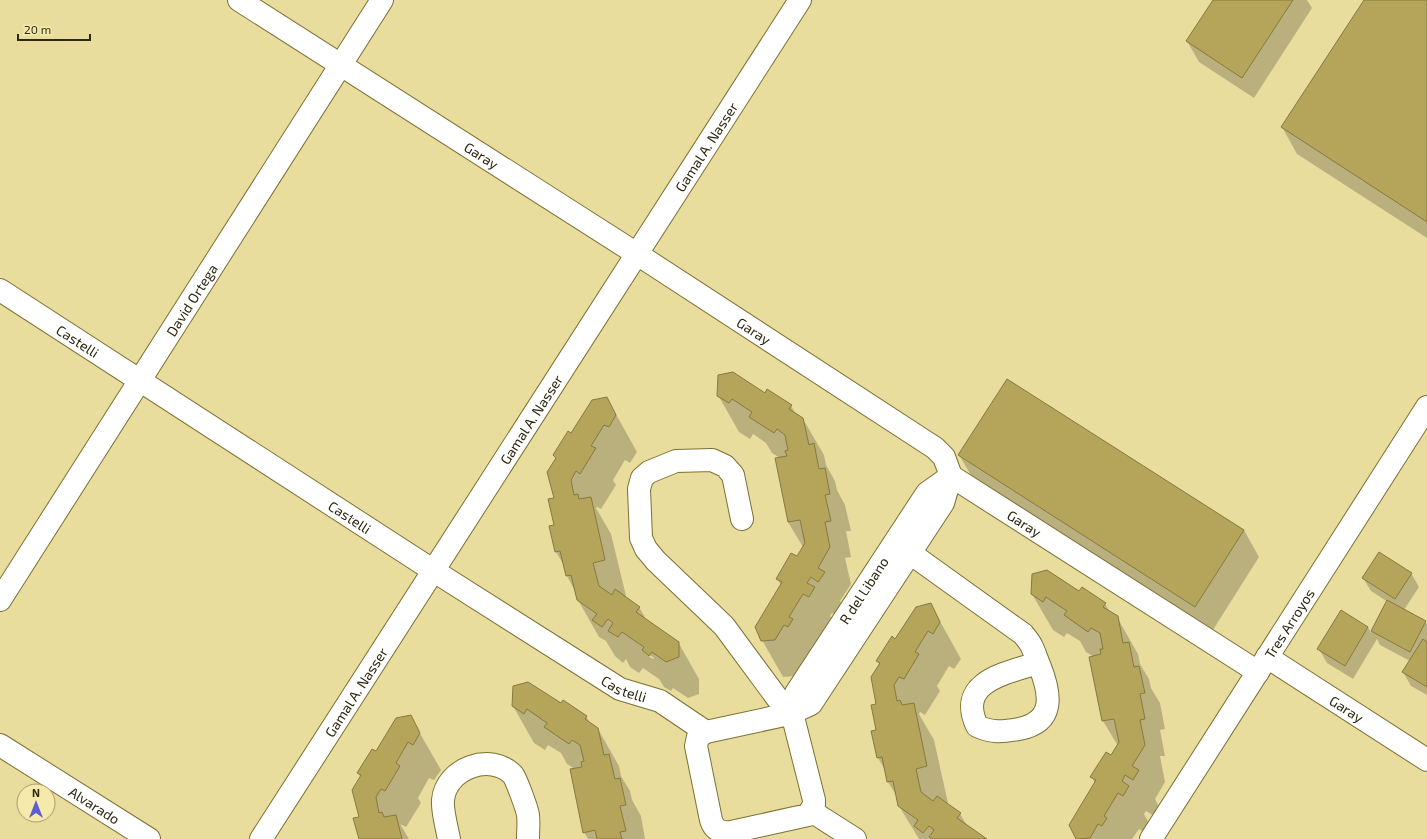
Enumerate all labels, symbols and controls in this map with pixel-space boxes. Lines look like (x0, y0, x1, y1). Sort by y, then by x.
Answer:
scale bar (18, 16, 90, 42)
text: 20 m (24, 22, 51, 36)
street label: Gamal A. Nasser (671, 98, 741, 195)
street label: Garay (462, 138, 503, 172)
street label: David Ortega (162, 260, 220, 339)
street label: Garay (734, 313, 775, 348)
street label: Castelli (54, 321, 103, 361)
street label: Gamal A. Nasser (496, 371, 566, 467)
street label: Castelli (325, 497, 375, 537)
street label: Garay (1004, 506, 1045, 540)
street label: R del Libano (835, 553, 891, 627)
street label: Tres Arroyos (1260, 585, 1317, 661)
street label: Gamal A. Nasser (321, 643, 391, 740)
street label: Castelli (599, 671, 649, 705)
street label: Garay (1327, 691, 1368, 726)
street label: Alvarado (66, 782, 123, 827)
north arrow (16, 783, 56, 823)
text: N (32, 786, 40, 799)

